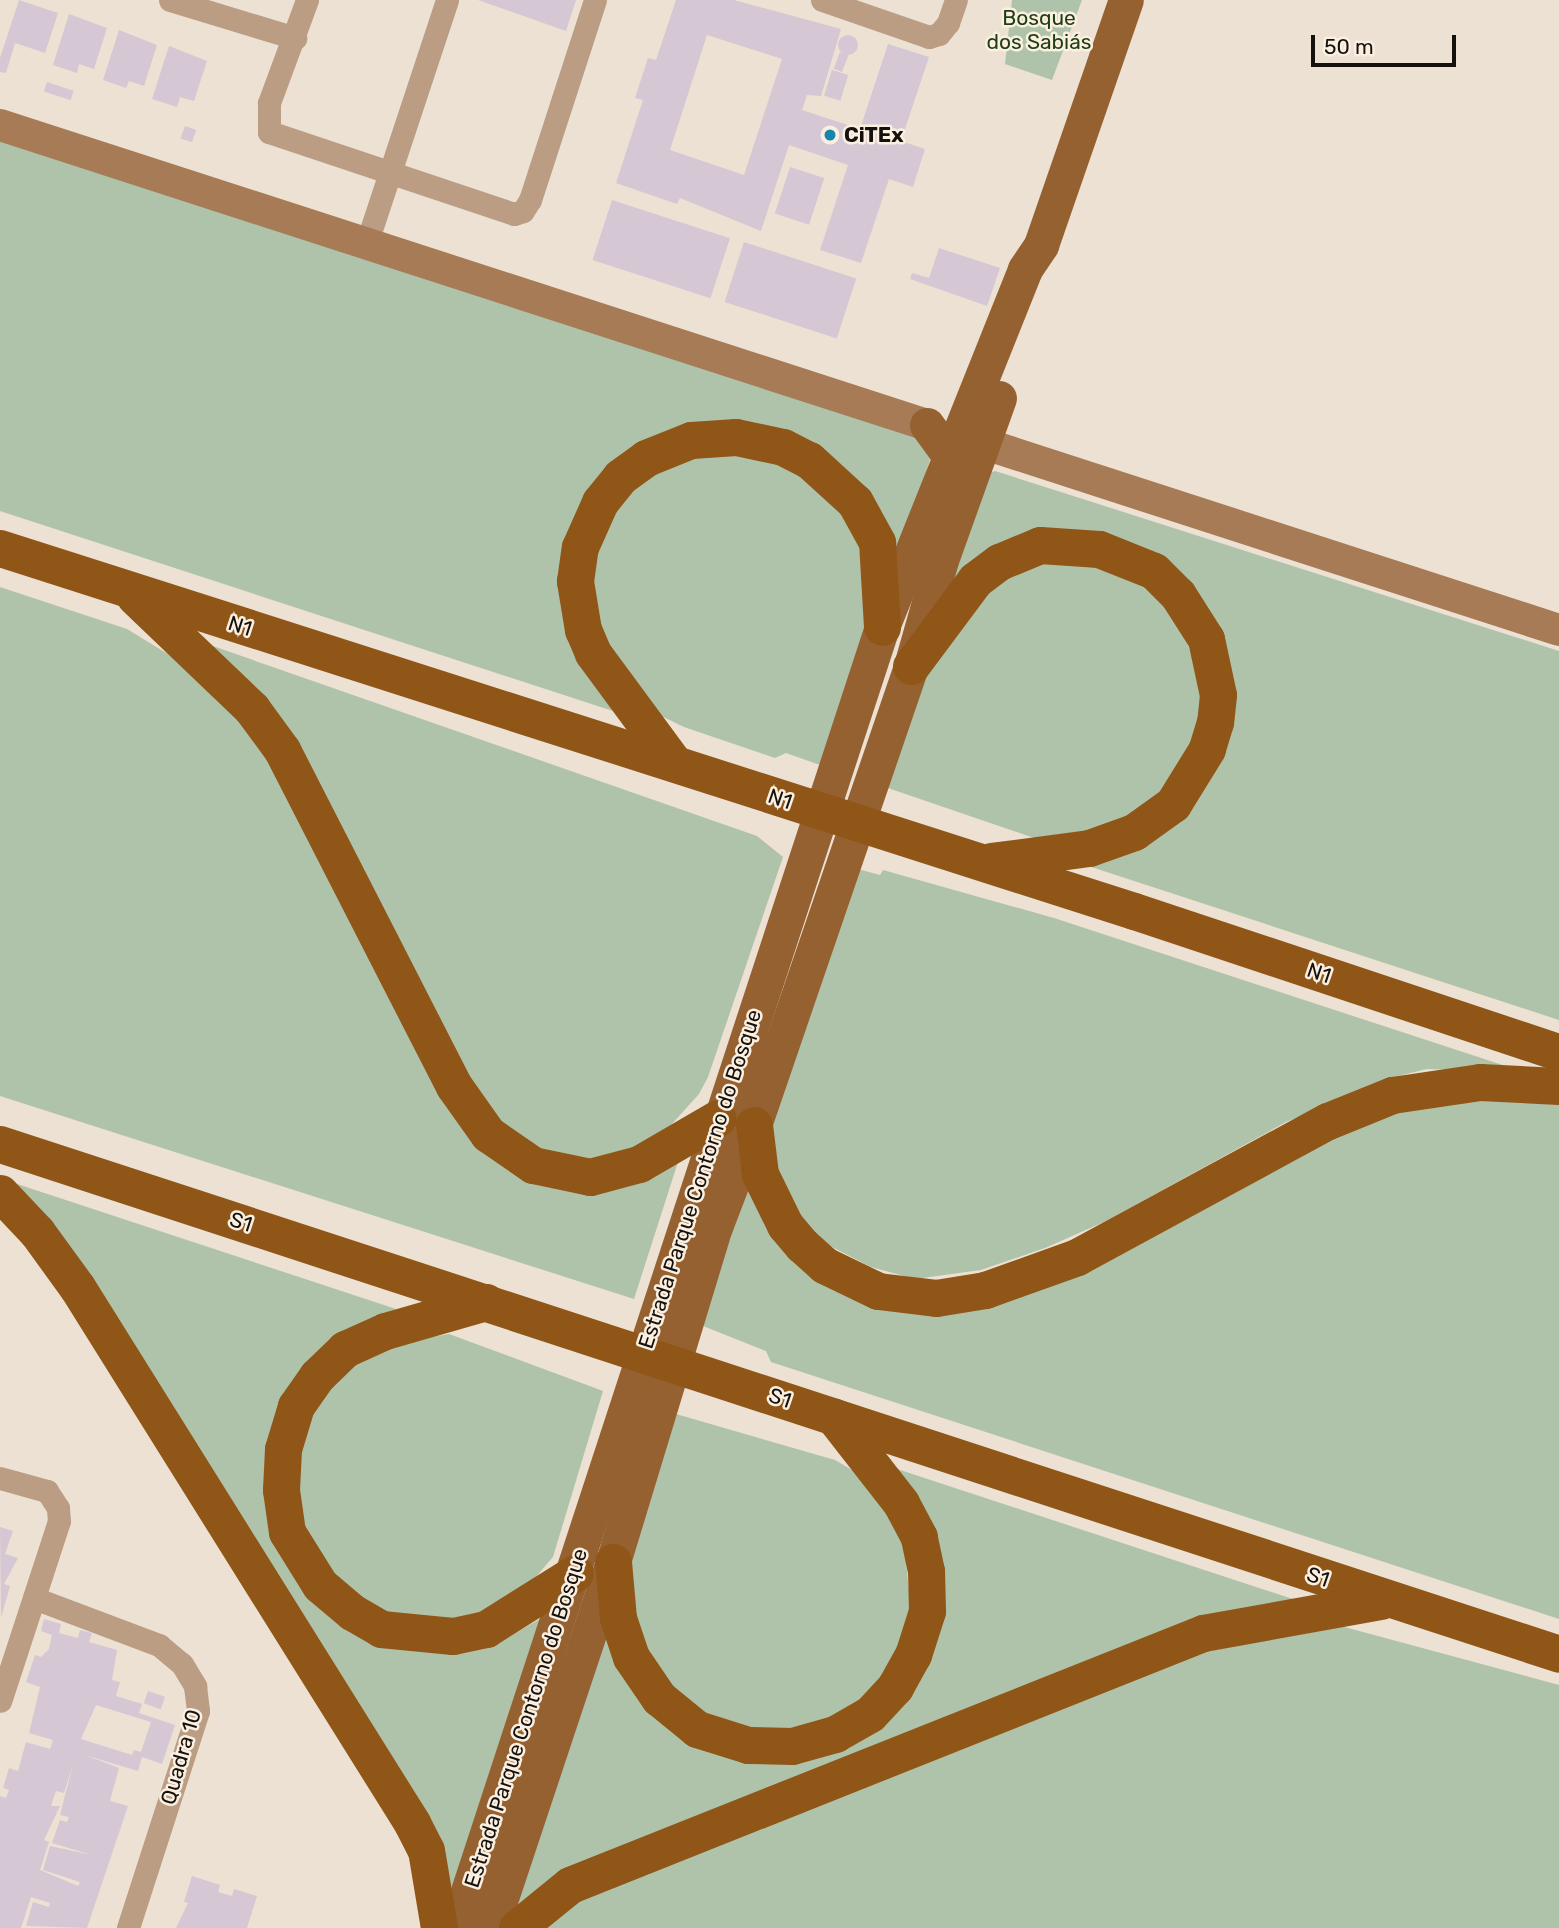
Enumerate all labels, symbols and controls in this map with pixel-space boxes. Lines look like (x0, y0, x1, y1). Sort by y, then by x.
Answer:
park label: Bosque dos Sabiás (987, 5, 1091, 55)
scale bar (1314, 21, 1459, 65)
text: 50 m (1324, 34, 1374, 59)
place label: CiTEx (844, 122, 904, 148)
marker: CiTEx (822, 127, 838, 143)
street label: N1 (225, 610, 255, 642)
street label: N1 (765, 783, 795, 815)
street label: N1 (1304, 957, 1334, 989)
street label: Estrada Parque Contorno do Bosque (633, 1006, 767, 1352)
street label: S1 (227, 1207, 255, 1237)
street label: S1 (765, 1382, 795, 1414)
street label: Estrada Parque Contorno do Bosque (459, 1545, 593, 1891)
street label: S1 (1303, 1561, 1333, 1593)
street label: Quadra 10 (155, 1707, 207, 1807)

